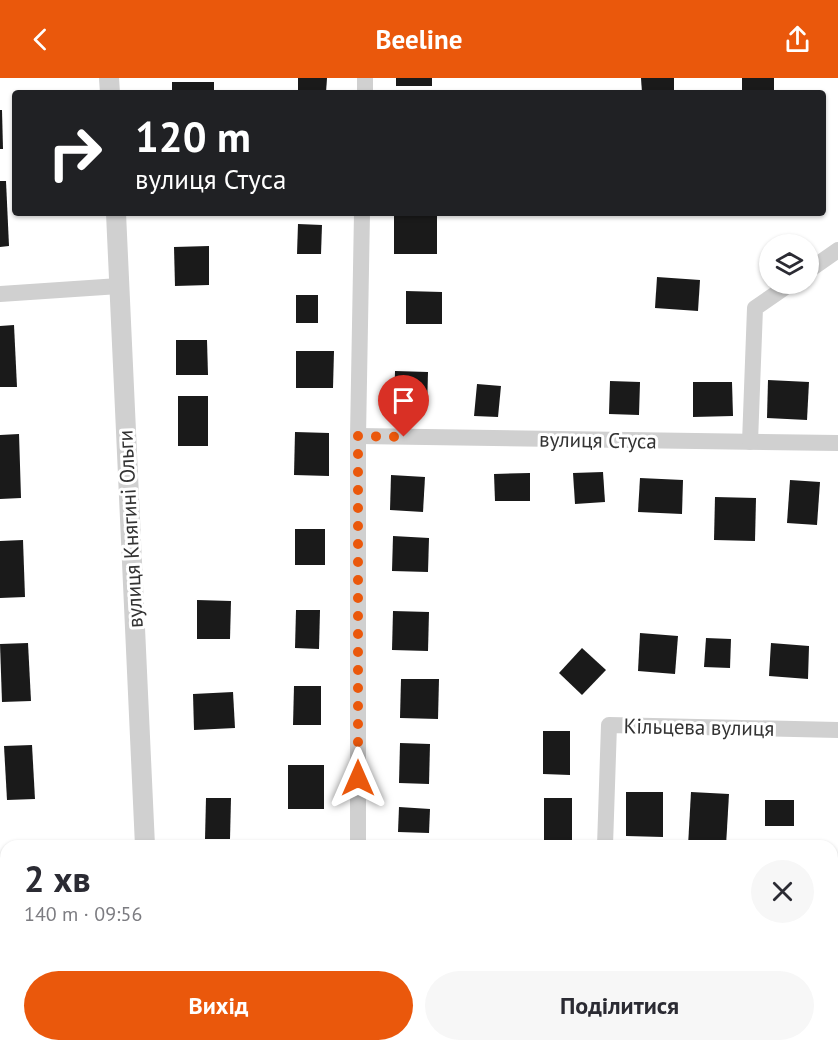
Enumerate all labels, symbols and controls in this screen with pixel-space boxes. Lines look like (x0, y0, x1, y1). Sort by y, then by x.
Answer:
text: Beeline (376, 22, 462, 56)
icon: back (24, 23, 57, 56)
icon: share (781, 23, 814, 56)
text: 120 m (135, 109, 251, 164)
icon: right (36, 114, 114, 192)
text: вулиця Стуса (135, 162, 286, 196)
map controls (759, 234, 819, 294)
button: layers (759, 234, 819, 294)
pin (378, 375, 429, 437)
icon: arrive (387, 384, 420, 417)
street label: вулиця Стуса (539, 425, 657, 455)
street label: вулиця Княгині Ольги (111, 429, 149, 629)
street label: Кільцева вулиця (623, 712, 775, 742)
position arrow (326, 746, 390, 810)
text: 2 хв (24, 855, 91, 902)
button: close (751, 860, 814, 923)
text: 140 m · 09:56 (24, 901, 142, 927)
button: Вихід (24, 971, 413, 1040)
button: Поділитися (425, 971, 814, 1040)

